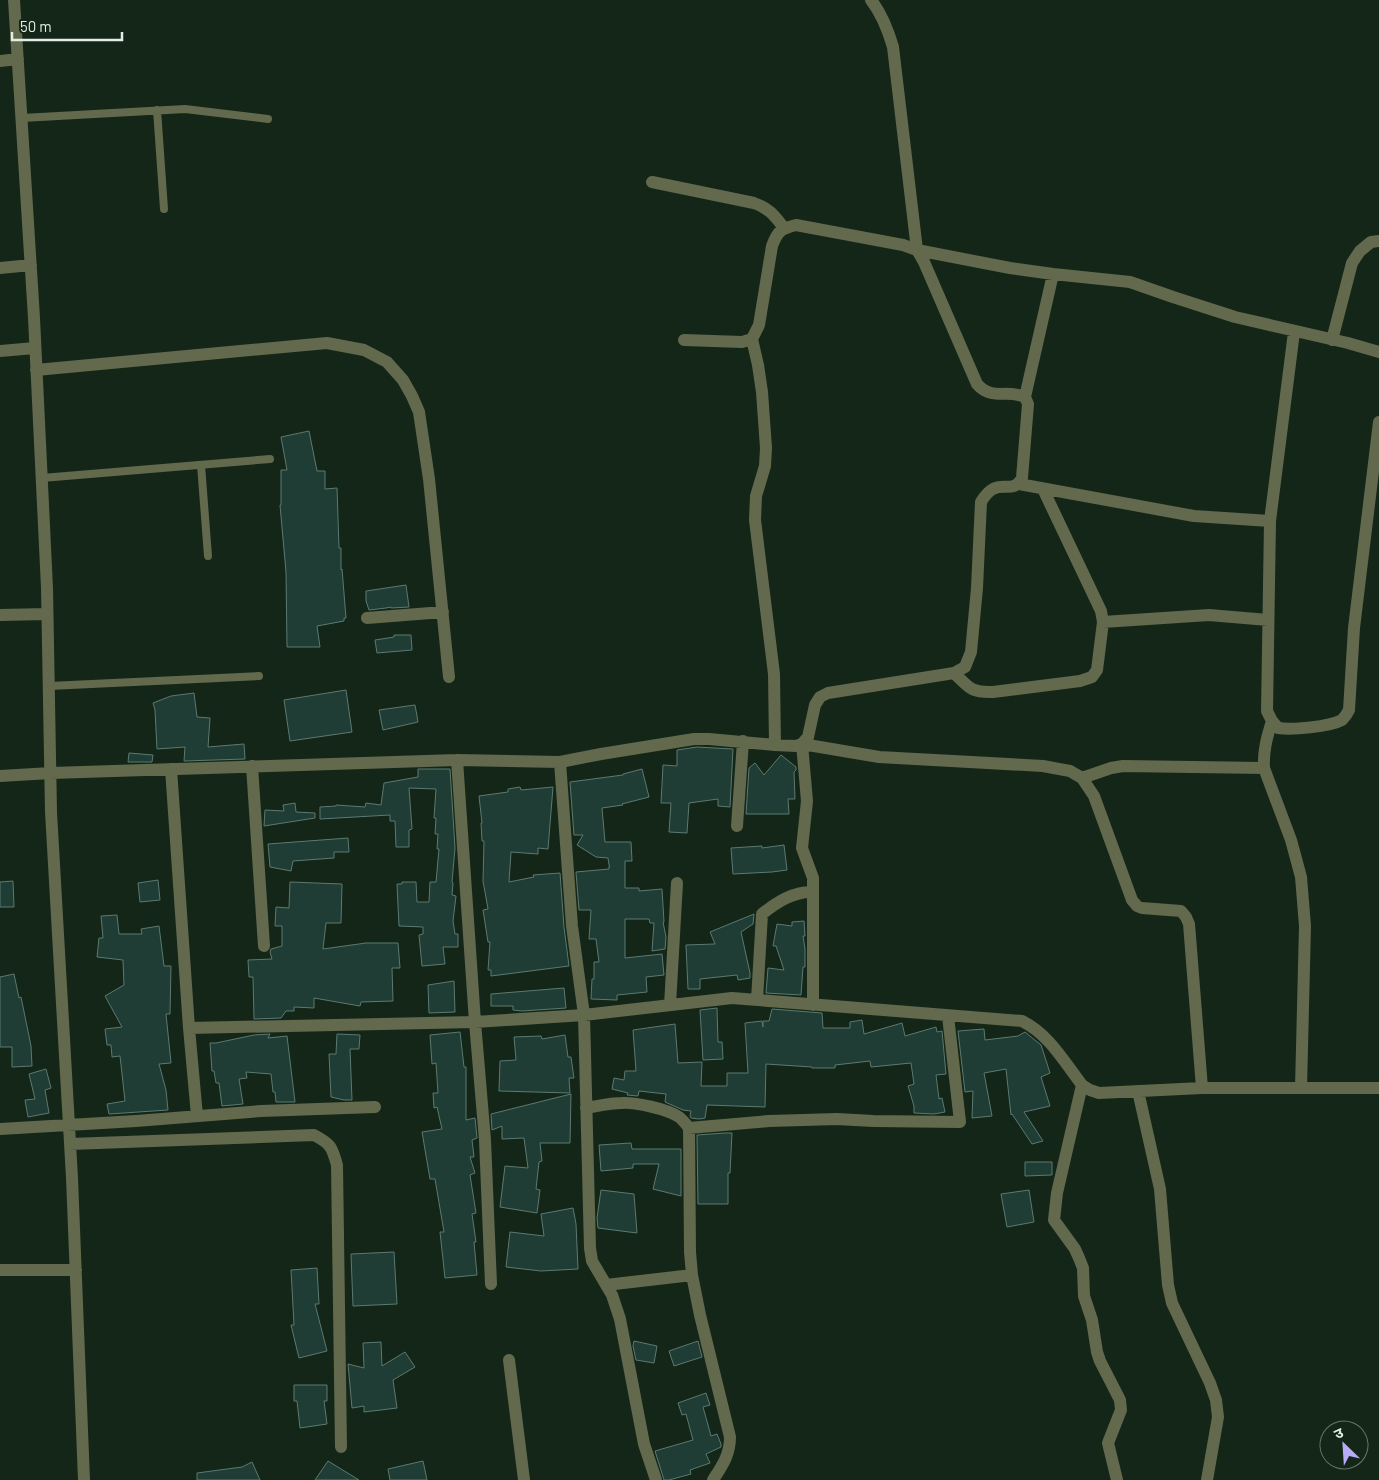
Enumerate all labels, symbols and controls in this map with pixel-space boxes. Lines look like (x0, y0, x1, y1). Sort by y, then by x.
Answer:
scale bar (12, 10, 122, 42)
text: 50 m (20, 17, 52, 35)
north arrow (1319, 1420, 1369, 1470)
text: उ (1331, 1423, 1346, 1442)

